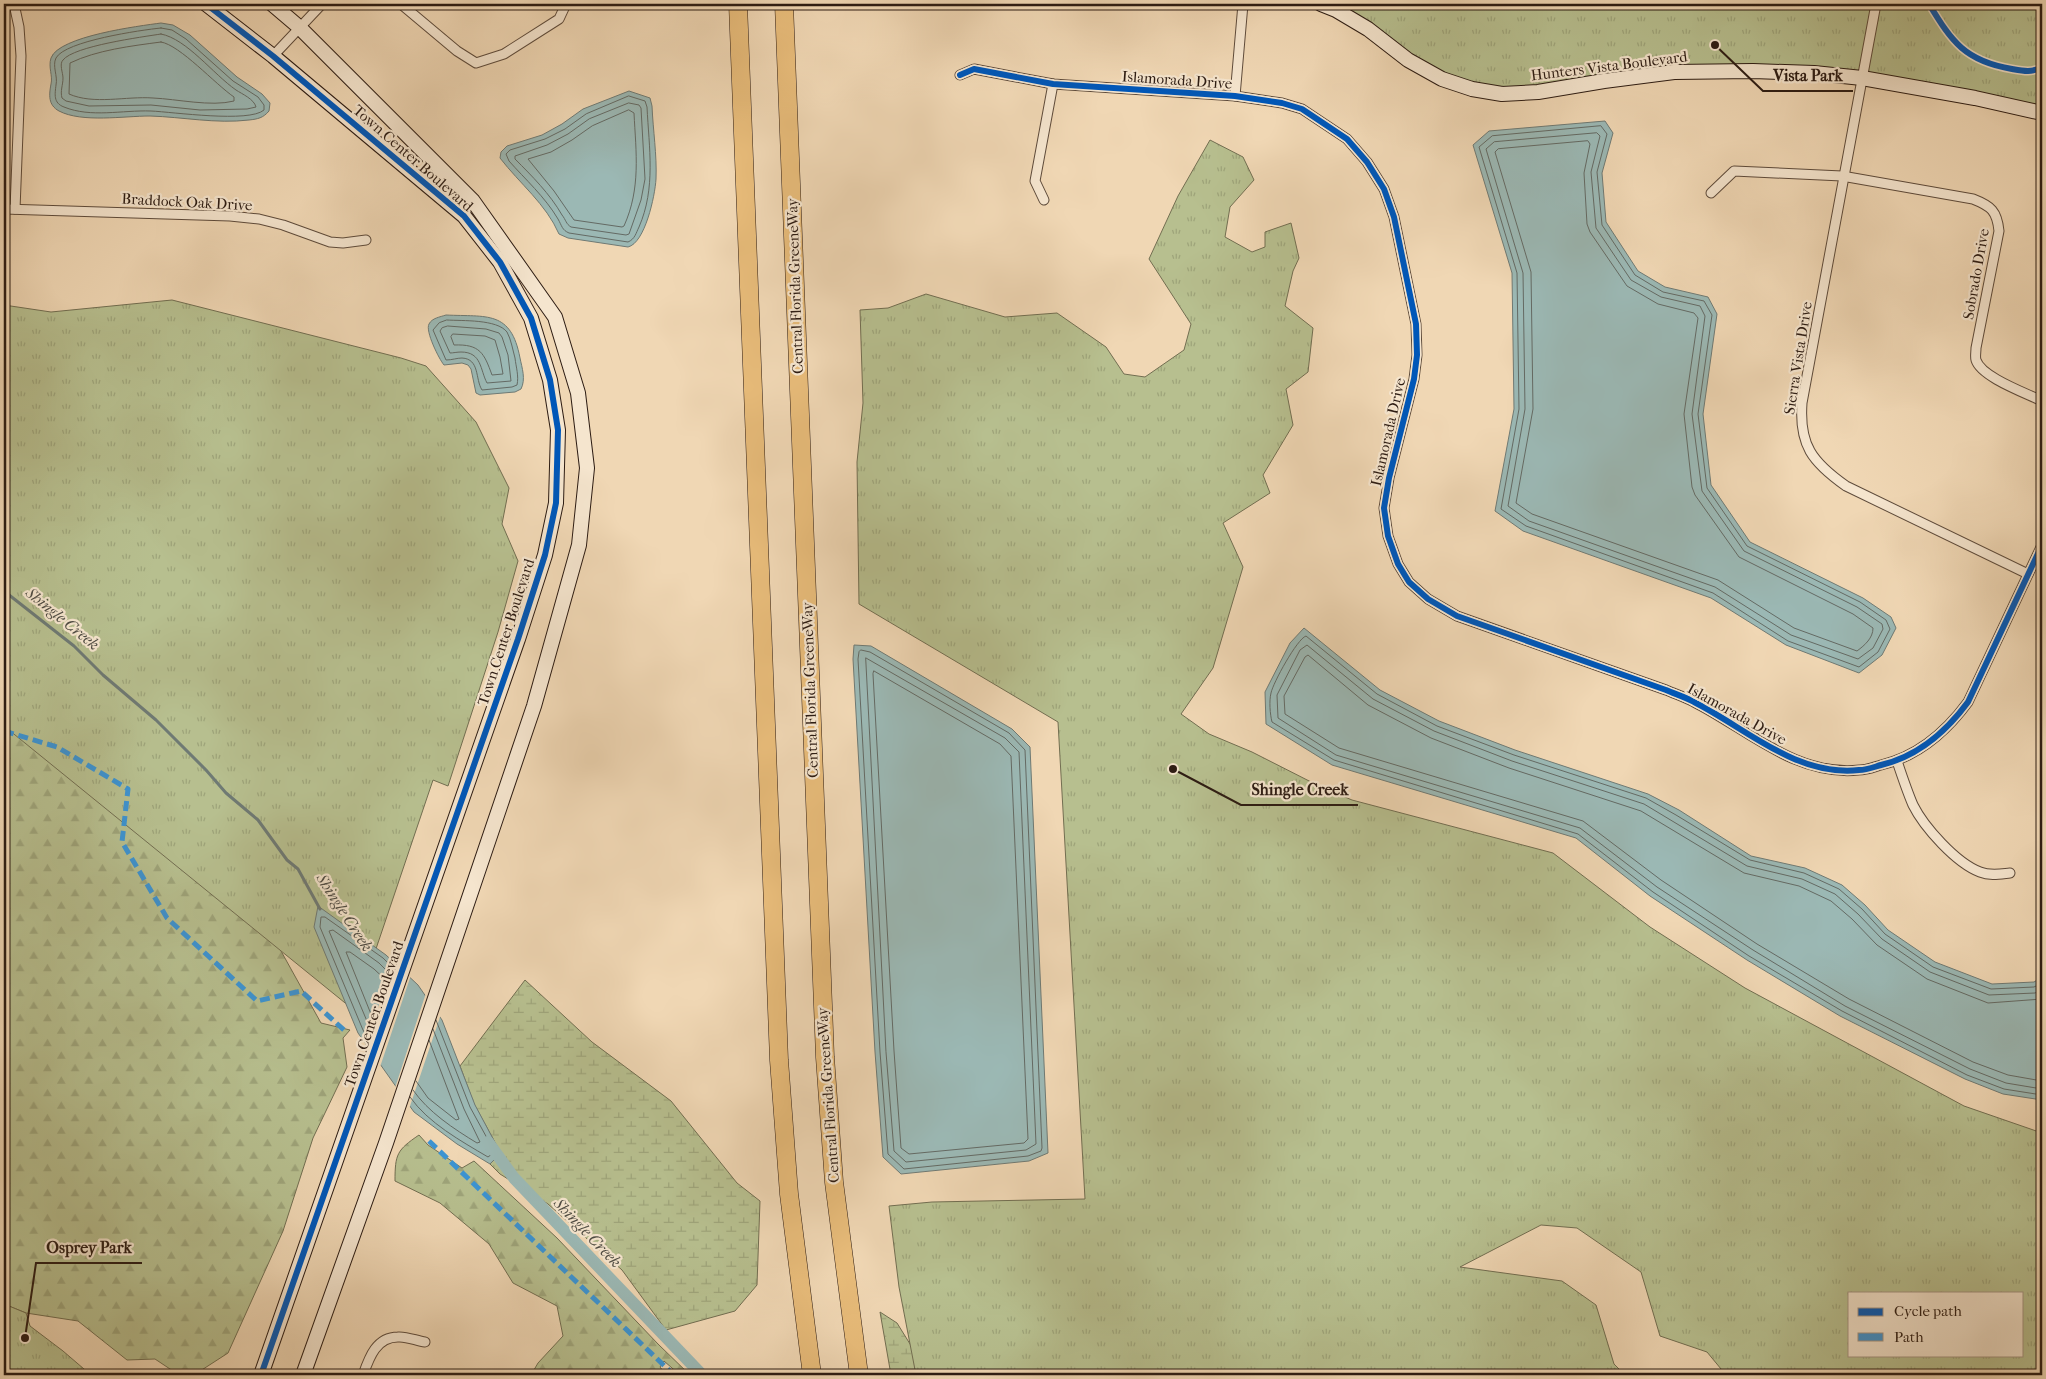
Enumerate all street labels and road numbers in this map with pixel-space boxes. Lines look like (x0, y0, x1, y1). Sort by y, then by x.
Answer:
street label: Hunters Vista Boulevard (1530, 47, 1689, 85)
street label: Islamorada Drive (1121, 67, 1233, 93)
street label: Town Center Boulevard (349, 101, 477, 216)
street label: Braddock Oak Drive (121, 190, 253, 214)
street label: Central Florida GreeneWay (783, 197, 807, 374)
street label: Sobrado Drive (1959, 227, 1993, 321)
street label: Sierra Vista Drive (1780, 300, 1816, 416)
street label: Islamorada Drive (1367, 376, 1409, 488)
street label: Town Center Boulevard (474, 556, 539, 708)
street label: Central Florida GreeneWay (798, 601, 822, 778)
street label: Islamorada Drive (1684, 679, 1790, 749)
street label: Town Center Boulevard (341, 938, 408, 1089)
street label: Central Florida GreeneWay (813, 1006, 843, 1183)

